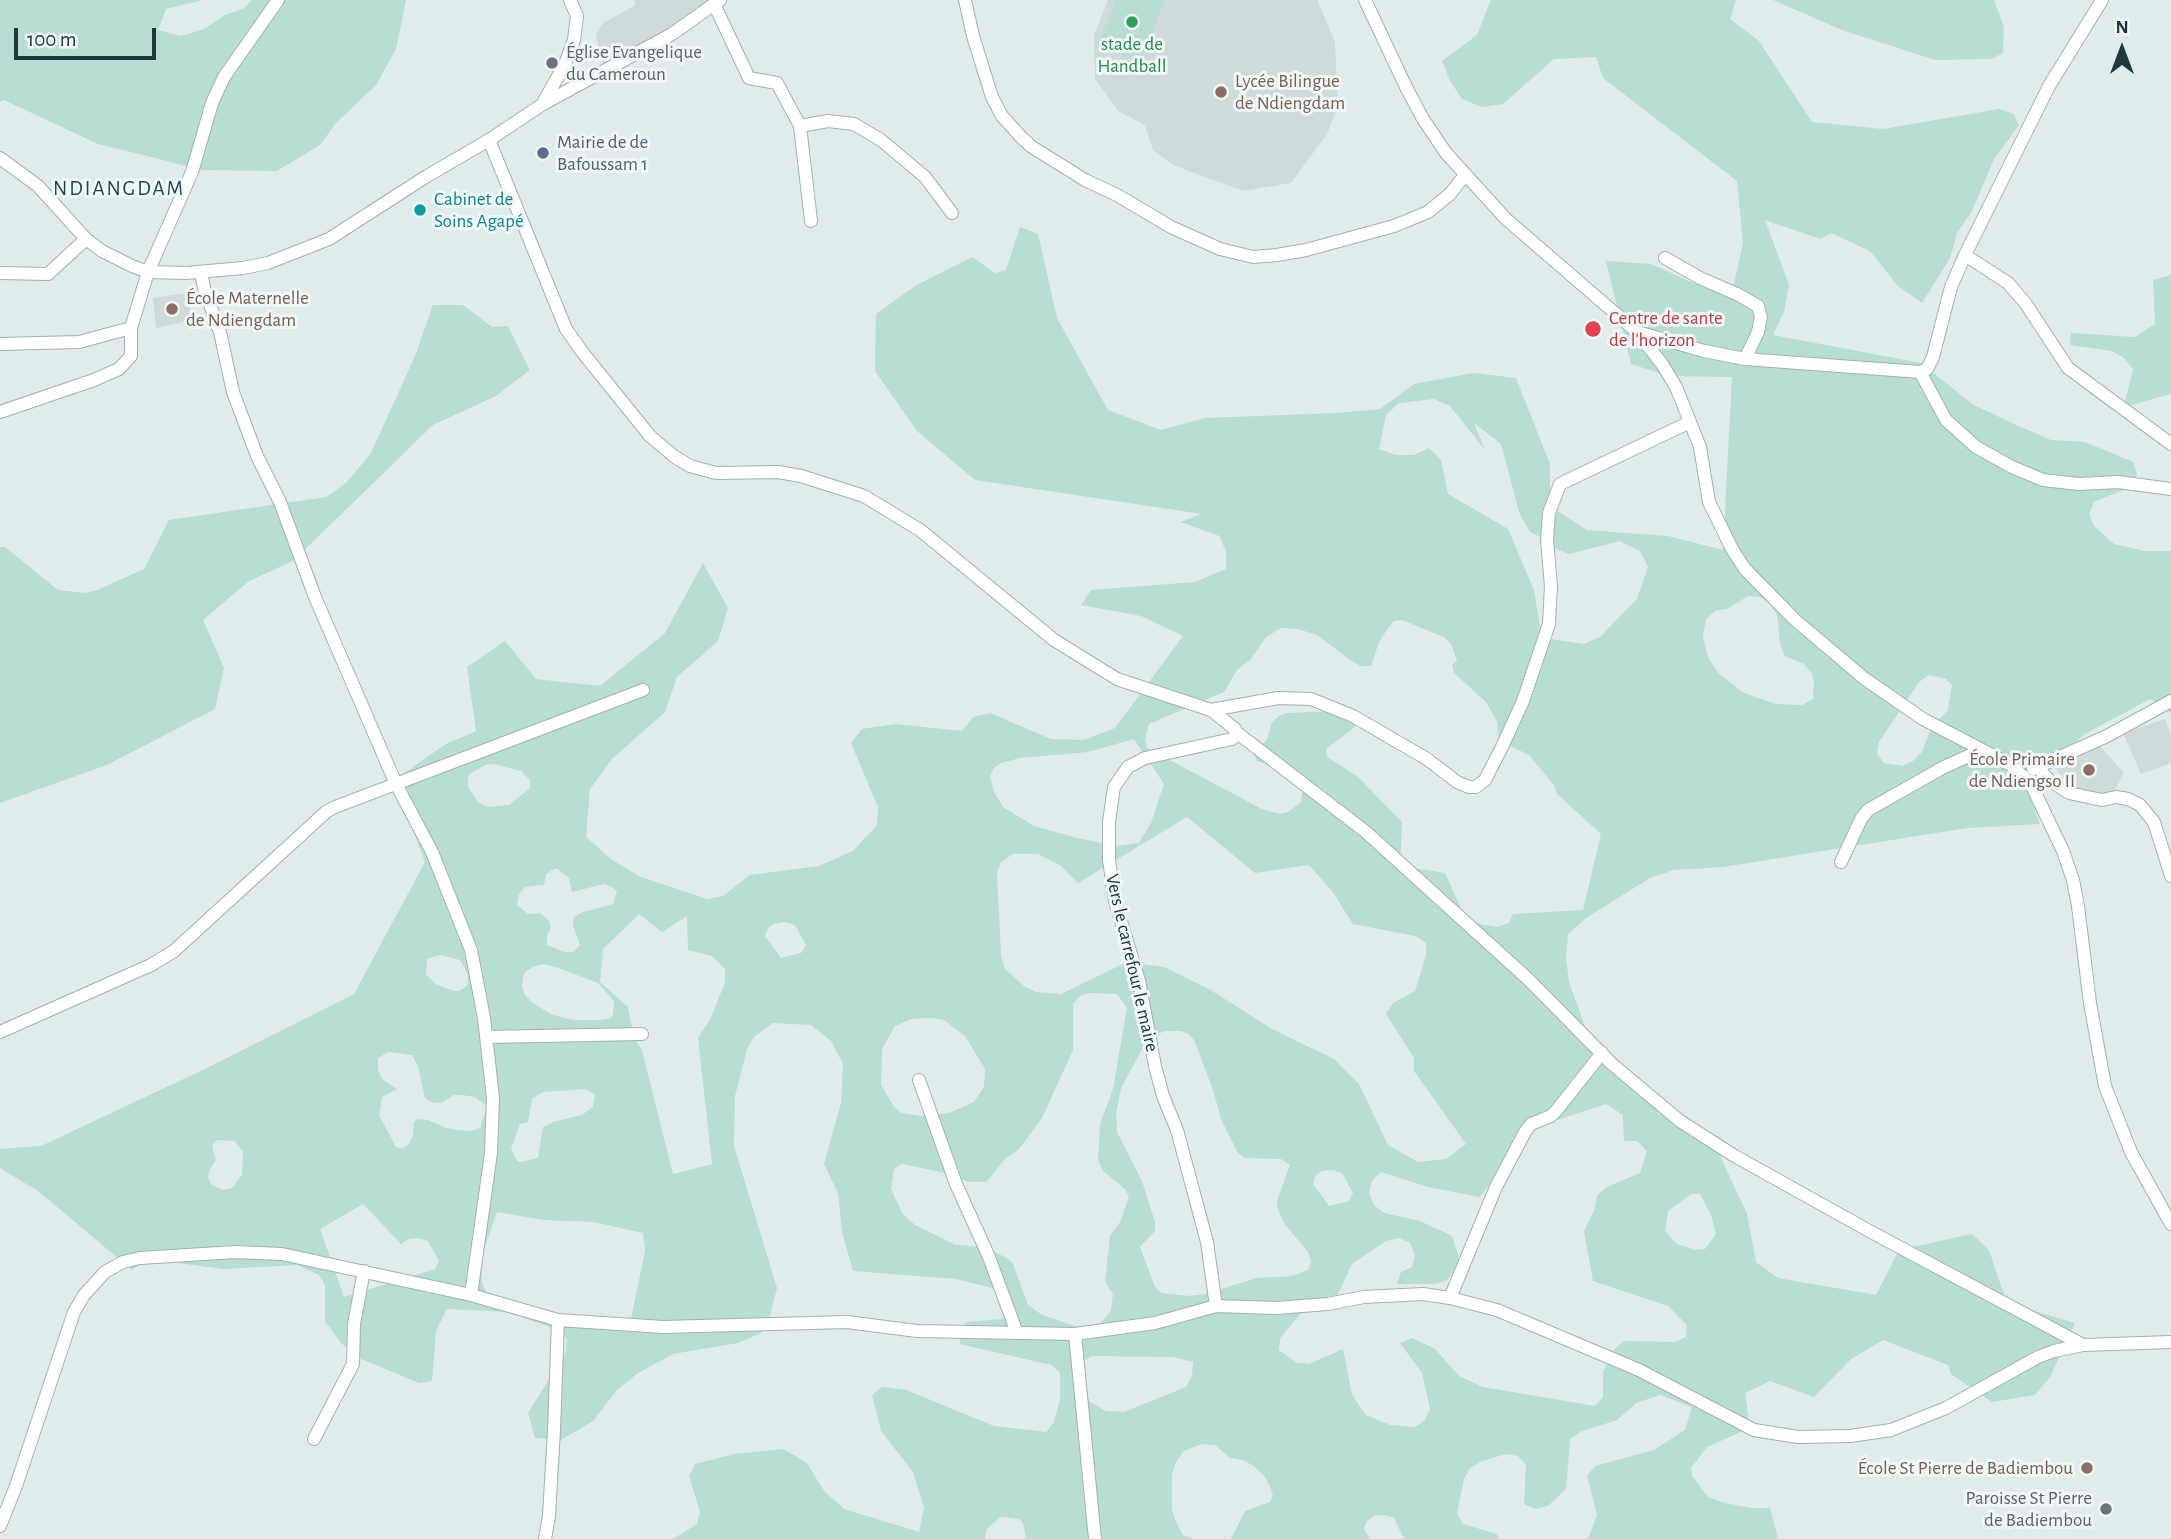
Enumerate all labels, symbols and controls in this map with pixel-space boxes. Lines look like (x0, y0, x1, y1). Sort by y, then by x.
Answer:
scale bar (18, 14, 159, 58)
marker: stade de Handball (1124, 14, 1140, 30)
north arrow (2087, 14, 2157, 84)
text: N (2115, 18, 2129, 37)
text: 100 m (27, 29, 77, 50)
place label: stade de Handball (1098, 33, 1166, 77)
place label: Église Evangelique du Cameroun (566, 41, 702, 85)
marker: Église Evangelique du Cameroun (544, 55, 560, 71)
place label: Lycée Bilingue de Ndiengdam (1235, 70, 1345, 114)
marker: Lycée Bilingue de Ndiengdam (1213, 84, 1229, 100)
place label: Mairie de de Bafoussam 1 (557, 131, 648, 175)
marker: Mairie de de Bafoussam 1 (535, 145, 551, 161)
district label: NDIANGDAM (54, 176, 184, 202)
place label: Cabinet de Soins Agapé (434, 188, 524, 232)
marker: Cabinet de Soins Agapé (412, 202, 428, 218)
place label: École Maternelle de Ndiengdam (186, 287, 309, 331)
marker: École Maternelle de Ndiengdam (164, 301, 180, 317)
place label: Centre de sante de l'horizon (1609, 307, 1723, 351)
marker: Centre de sante de l'horizon (1583, 319, 1603, 339)
place label: École Primaire de Ndiengso II (1969, 748, 2075, 792)
marker: École Primaire de Ndiengso II (2081, 762, 2097, 778)
street label: Vers le carrefour le maire (1100, 872, 1164, 1054)
place label: École St Pierre de Badiembou (1858, 1457, 2073, 1479)
marker: École St Pierre de Badiembou (2079, 1460, 2095, 1476)
place label: Paroisse St Pierre de Badiembou (1966, 1487, 2092, 1531)
marker: Paroisse St Pierre de Badiembou (2098, 1501, 2114, 1517)

